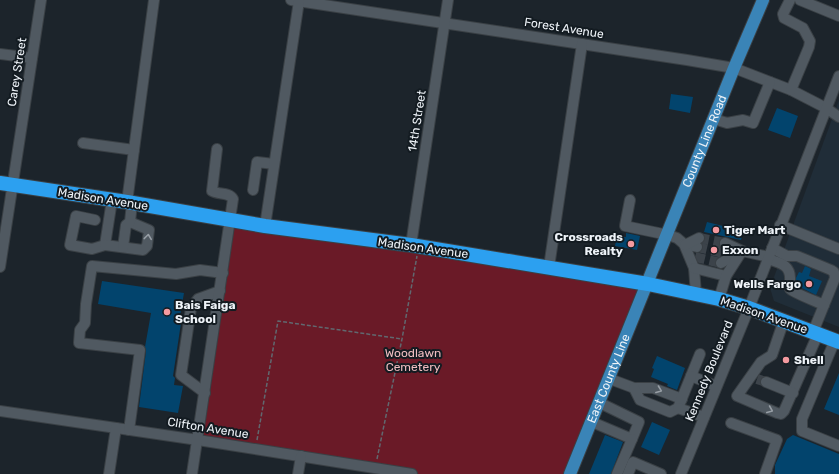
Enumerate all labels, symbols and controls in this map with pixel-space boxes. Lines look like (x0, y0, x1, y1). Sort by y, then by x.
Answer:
street label: Forest Avenue (523, 15, 605, 41)
street label: Carey Street (5, 36, 29, 107)
street label: 14th Street (405, 89, 429, 153)
street label: County Line Road (680, 93, 729, 189)
street label: Madison Avenue (57, 185, 149, 213)
place label: Tiger Mart (724, 223, 786, 237)
marker: Tiger Mart (711, 225, 721, 235)
place label: Crossroads Realty (555, 230, 623, 258)
one-way arrow (143, 234, 152, 240)
street label: Madison Avenue (377, 235, 469, 261)
marker: Crossroads Realty (626, 239, 636, 249)
place label: Exxon (722, 243, 759, 257)
marker: Exxon (709, 245, 719, 255)
place label: Wells Fargo (733, 277, 801, 291)
marker: Wells Fargo (804, 279, 814, 289)
street label: Madison Avenue (719, 294, 810, 337)
place label: Bais Faiga School (175, 298, 236, 326)
marker: Bais Faiga School (162, 307, 172, 317)
street label: Kennedy Boulevard (682, 319, 736, 423)
street label: East County Line (584, 332, 633, 425)
park label: Woodlawn Cemetery (385, 346, 441, 374)
place label: Shell (794, 353, 824, 367)
marker: Shell (781, 355, 791, 365)
one-way arrow (655, 386, 662, 394)
one-way arrow (767, 406, 774, 414)
street label: Clifton Avenue (166, 415, 250, 441)

